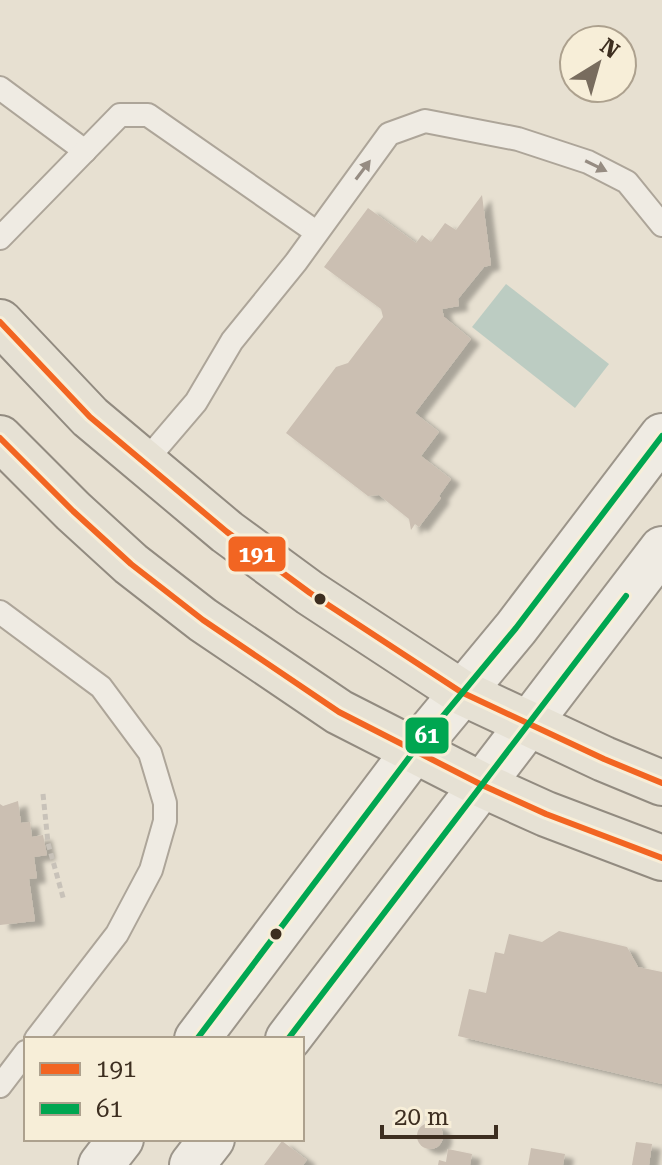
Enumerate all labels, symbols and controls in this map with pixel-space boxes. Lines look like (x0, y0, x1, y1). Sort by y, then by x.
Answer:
north arrow (558, 24, 638, 104)
text: N (595, 33, 624, 64)
one-way arrow (354, 159, 370, 180)
one-way arrow (584, 159, 607, 173)
line badge: 191 (227, 535, 287, 573)
text: 191 (239, 542, 275, 567)
unlabelled marker (312, 591, 328, 607)
line badge: 61 (404, 716, 450, 755)
text: 61 (415, 723, 439, 748)
unlabelled marker (268, 926, 284, 942)
legend (24, 1037, 304, 1141)
text: 191 (96, 1055, 136, 1083)
scale bar (382, 1089, 496, 1139)
text: 61 (96, 1095, 123, 1123)
text: 20 m (394, 1103, 449, 1131)

